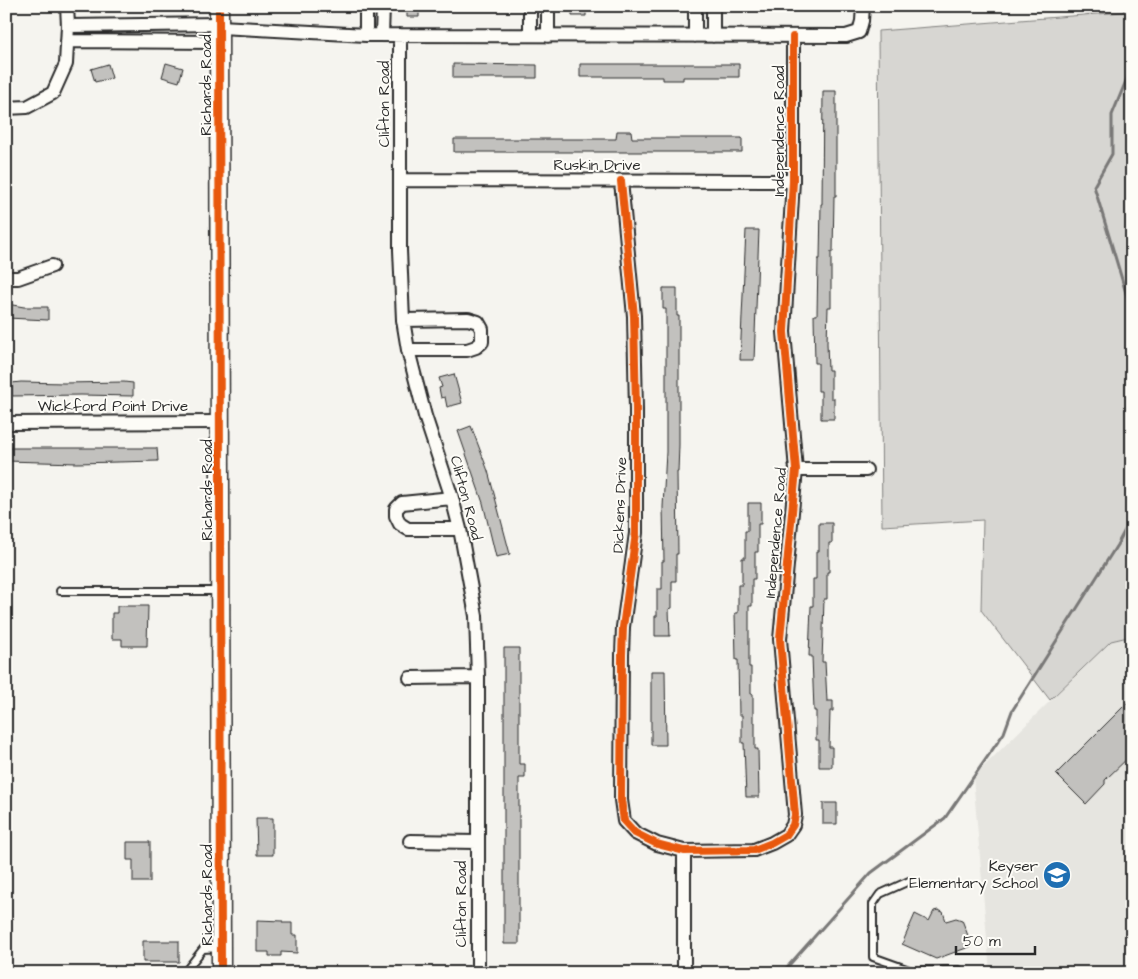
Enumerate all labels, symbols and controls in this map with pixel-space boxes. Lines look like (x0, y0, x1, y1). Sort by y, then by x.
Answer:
street label: Richards Road (196, 34, 217, 136)
street label: Clifton Road (374, 60, 395, 147)
street label: Independence Road (769, 65, 790, 196)
street label: Ruskin Drive (554, 155, 641, 176)
street label: Wickford Point Drive (38, 396, 188, 417)
street label: Richards Road (197, 439, 218, 541)
street label: Clifton Road (445, 453, 487, 543)
street label: Dickens Drive (608, 457, 632, 553)
street label: Independence Road (760, 467, 792, 599)
street label: Richards Road (197, 844, 218, 946)
place label: Keyser Elementary School (909, 856, 1038, 895)
street label: Clifton Road (451, 860, 472, 947)
school or university icon: Keyser Elementary School (1042, 860, 1072, 890)
scale bar (956, 924, 1034, 956)
text: 50 m (963, 931, 1001, 952)

